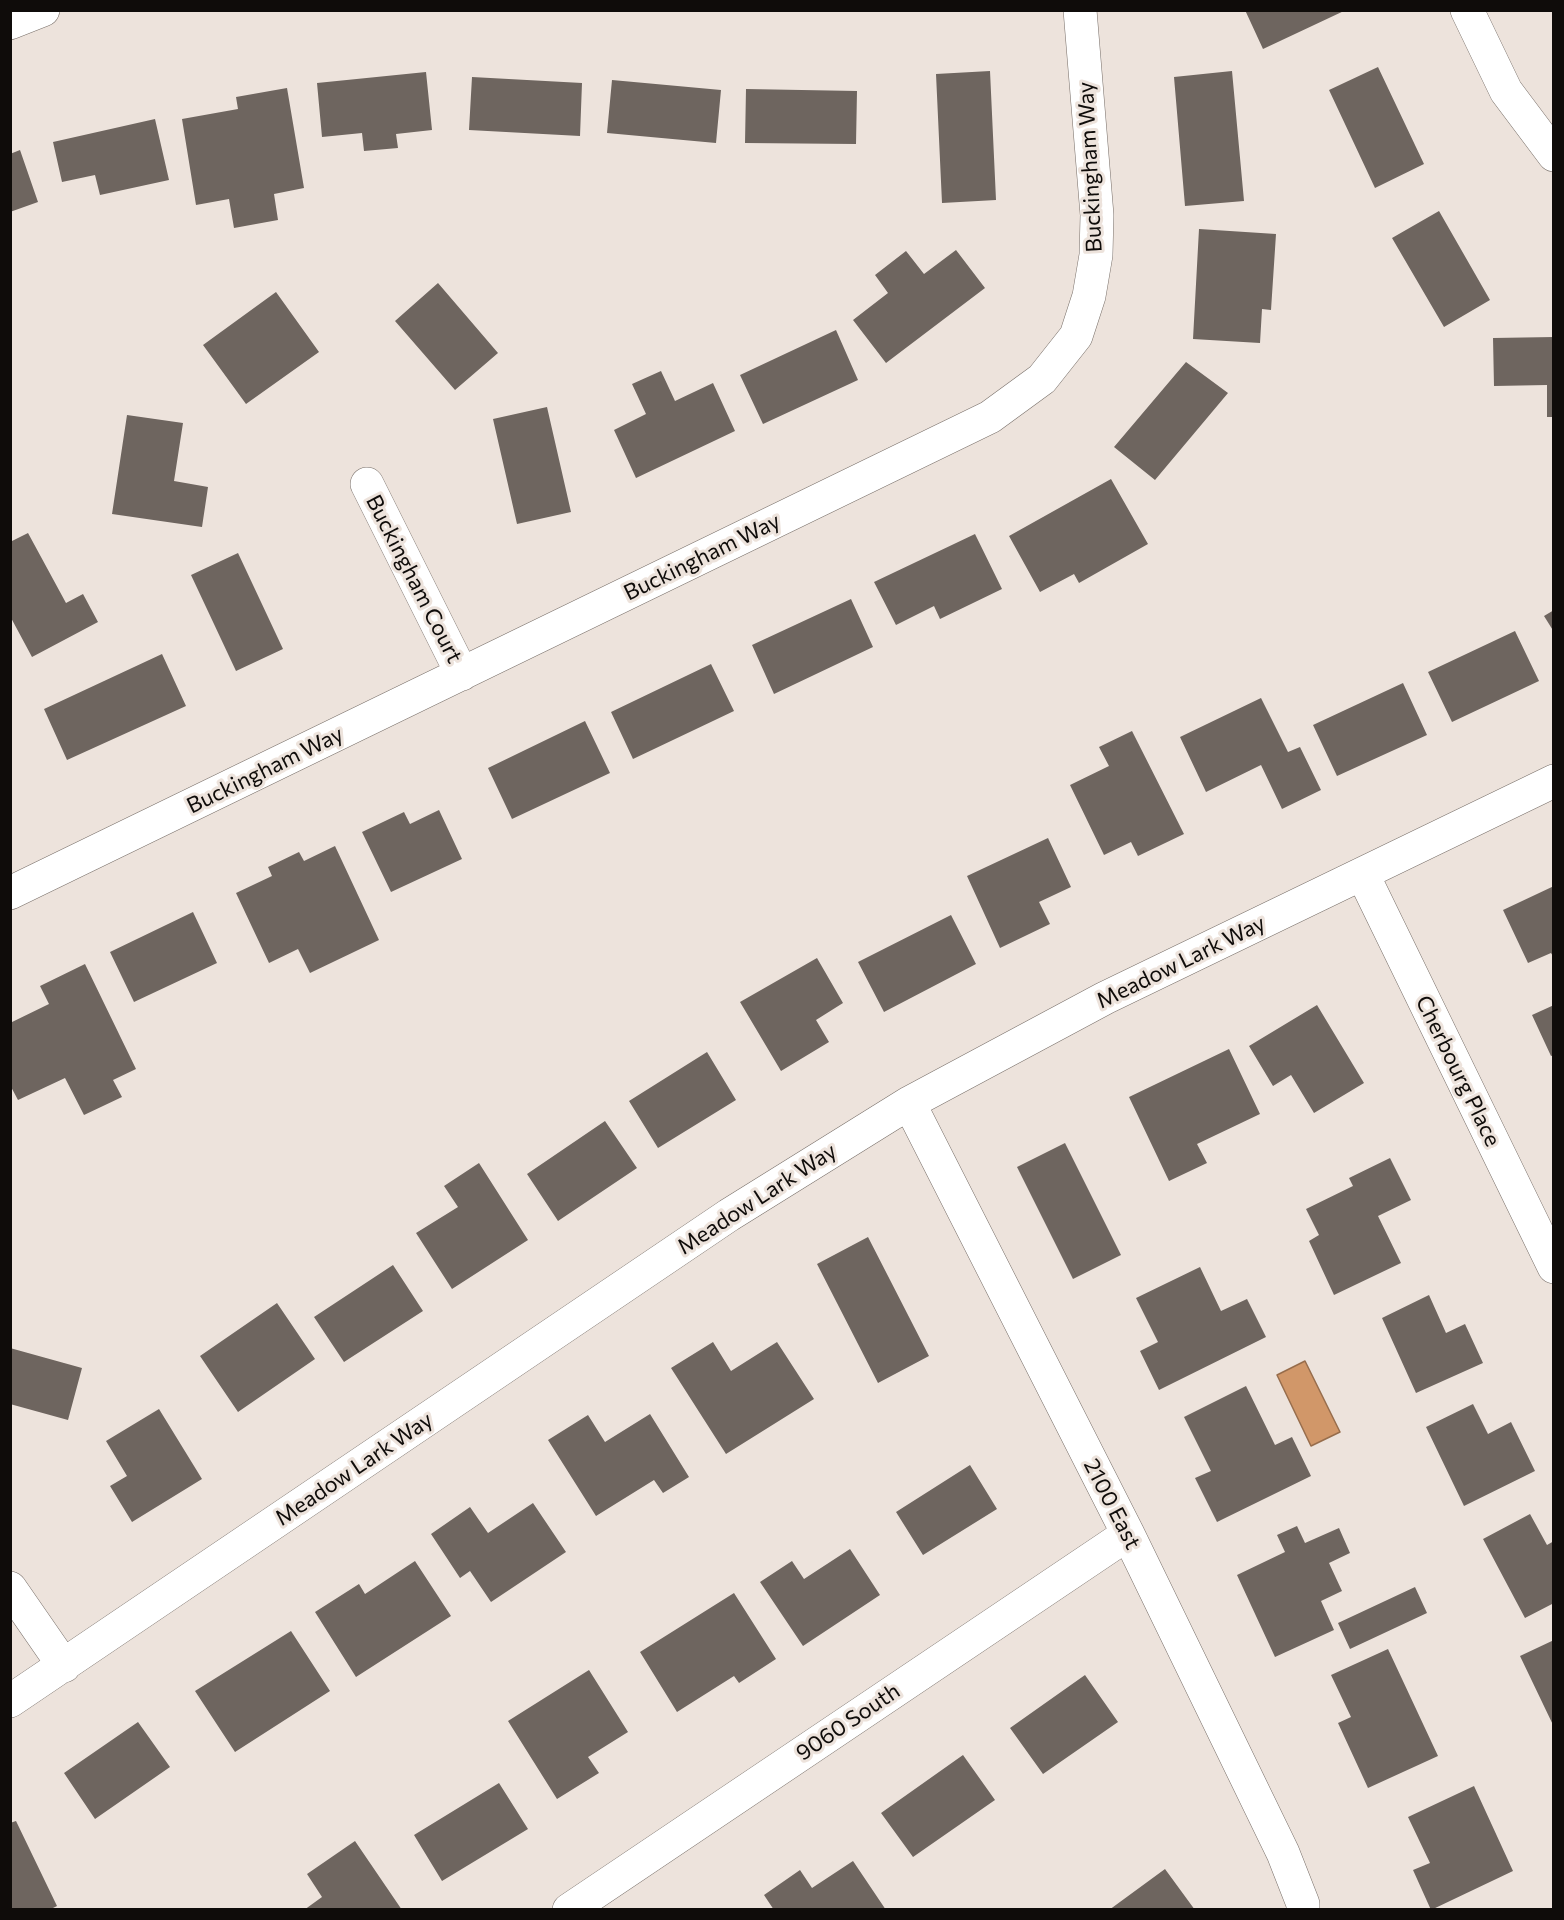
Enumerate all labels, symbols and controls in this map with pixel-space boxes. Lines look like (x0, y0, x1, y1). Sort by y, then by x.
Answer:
street label: Buckingham Way (1072, 81, 1108, 253)
street label: Buckingham Court (360, 490, 468, 668)
street label: Buckingham Way (619, 508, 785, 606)
street label: Buckingham Way (182, 721, 348, 819)
street label: Meadow Lark Way (1092, 910, 1270, 1014)
street label: Cherbourg Place (1410, 991, 1506, 1151)
street label: Meadow Lark Way (673, 1138, 841, 1260)
street label: Meadow Lark Way (270, 1407, 438, 1531)
street label: 2100 East (1078, 1454, 1146, 1554)
street label: 9060 South (791, 1678, 905, 1766)

